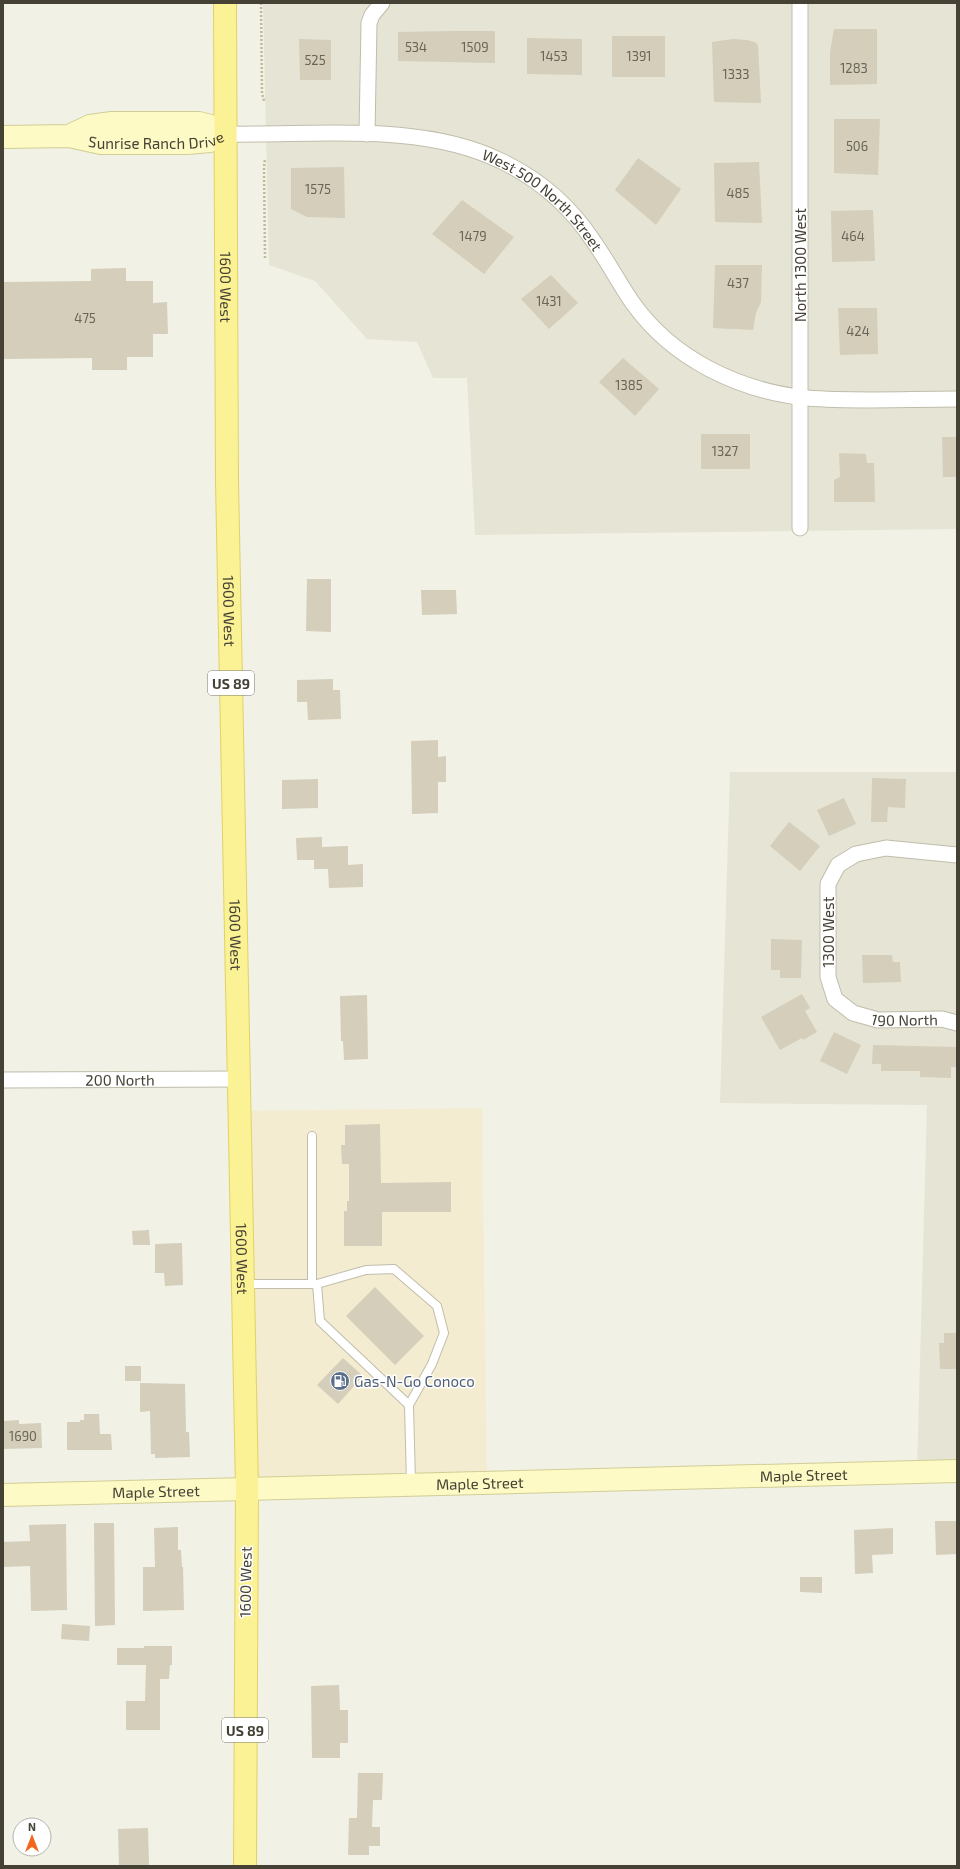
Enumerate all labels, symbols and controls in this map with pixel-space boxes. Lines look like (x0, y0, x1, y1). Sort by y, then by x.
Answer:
house number: 534 (405, 39, 427, 55)
house number: 1509 (461, 39, 489, 55)
house number: 1453 (540, 48, 568, 64)
house number: 1391 (626, 48, 652, 64)
house number: 525 (304, 52, 326, 68)
house number: 1283 (840, 60, 868, 76)
house number: 1333 (723, 66, 749, 82)
street label: Sunrise Ranch Drive (87, 127, 227, 152)
house number: 506 (846, 138, 868, 154)
street label: West 500 North Street (480, 145, 607, 254)
house number: 1575 (305, 181, 331, 197)
house number: 485 (727, 185, 749, 201)
street label: North 1300 West (791, 208, 809, 322)
house number: 1479 (459, 228, 487, 244)
house number: 464 (841, 228, 865, 244)
street label: 1600 West (217, 251, 235, 323)
house number: 437 (727, 275, 749, 291)
house number: 1431 (536, 293, 562, 309)
house number: 475 (74, 310, 96, 326)
house number: 424 (846, 323, 870, 339)
house number: 1385 (615, 377, 643, 393)
house number: 1327 (712, 443, 739, 459)
street label: 1600 West (220, 575, 239, 647)
road number: US 89 (208, 671, 254, 695)
street label: 1300 West (819, 896, 837, 967)
street label: 1600 West (226, 899, 246, 971)
street label: 190 North (869, 1010, 938, 1029)
street label: 200 North (85, 1070, 155, 1089)
street label: 1600 West (233, 1223, 252, 1295)
fuel station icon: Gas-N-Go Conoco (329, 1370, 351, 1392)
place label: Gas-N-Go Conoco (354, 1372, 475, 1390)
house number: 1690 (9, 1428, 37, 1444)
street label: Maple Street (760, 1465, 848, 1485)
street label: Maple Street (436, 1473, 524, 1493)
street label: Maple Street (112, 1481, 200, 1501)
street label: 1600 West (235, 1546, 255, 1618)
road number: US 89 (222, 1718, 268, 1742)
north arrow (12, 1817, 52, 1857)
text: N (28, 1820, 36, 1833)

